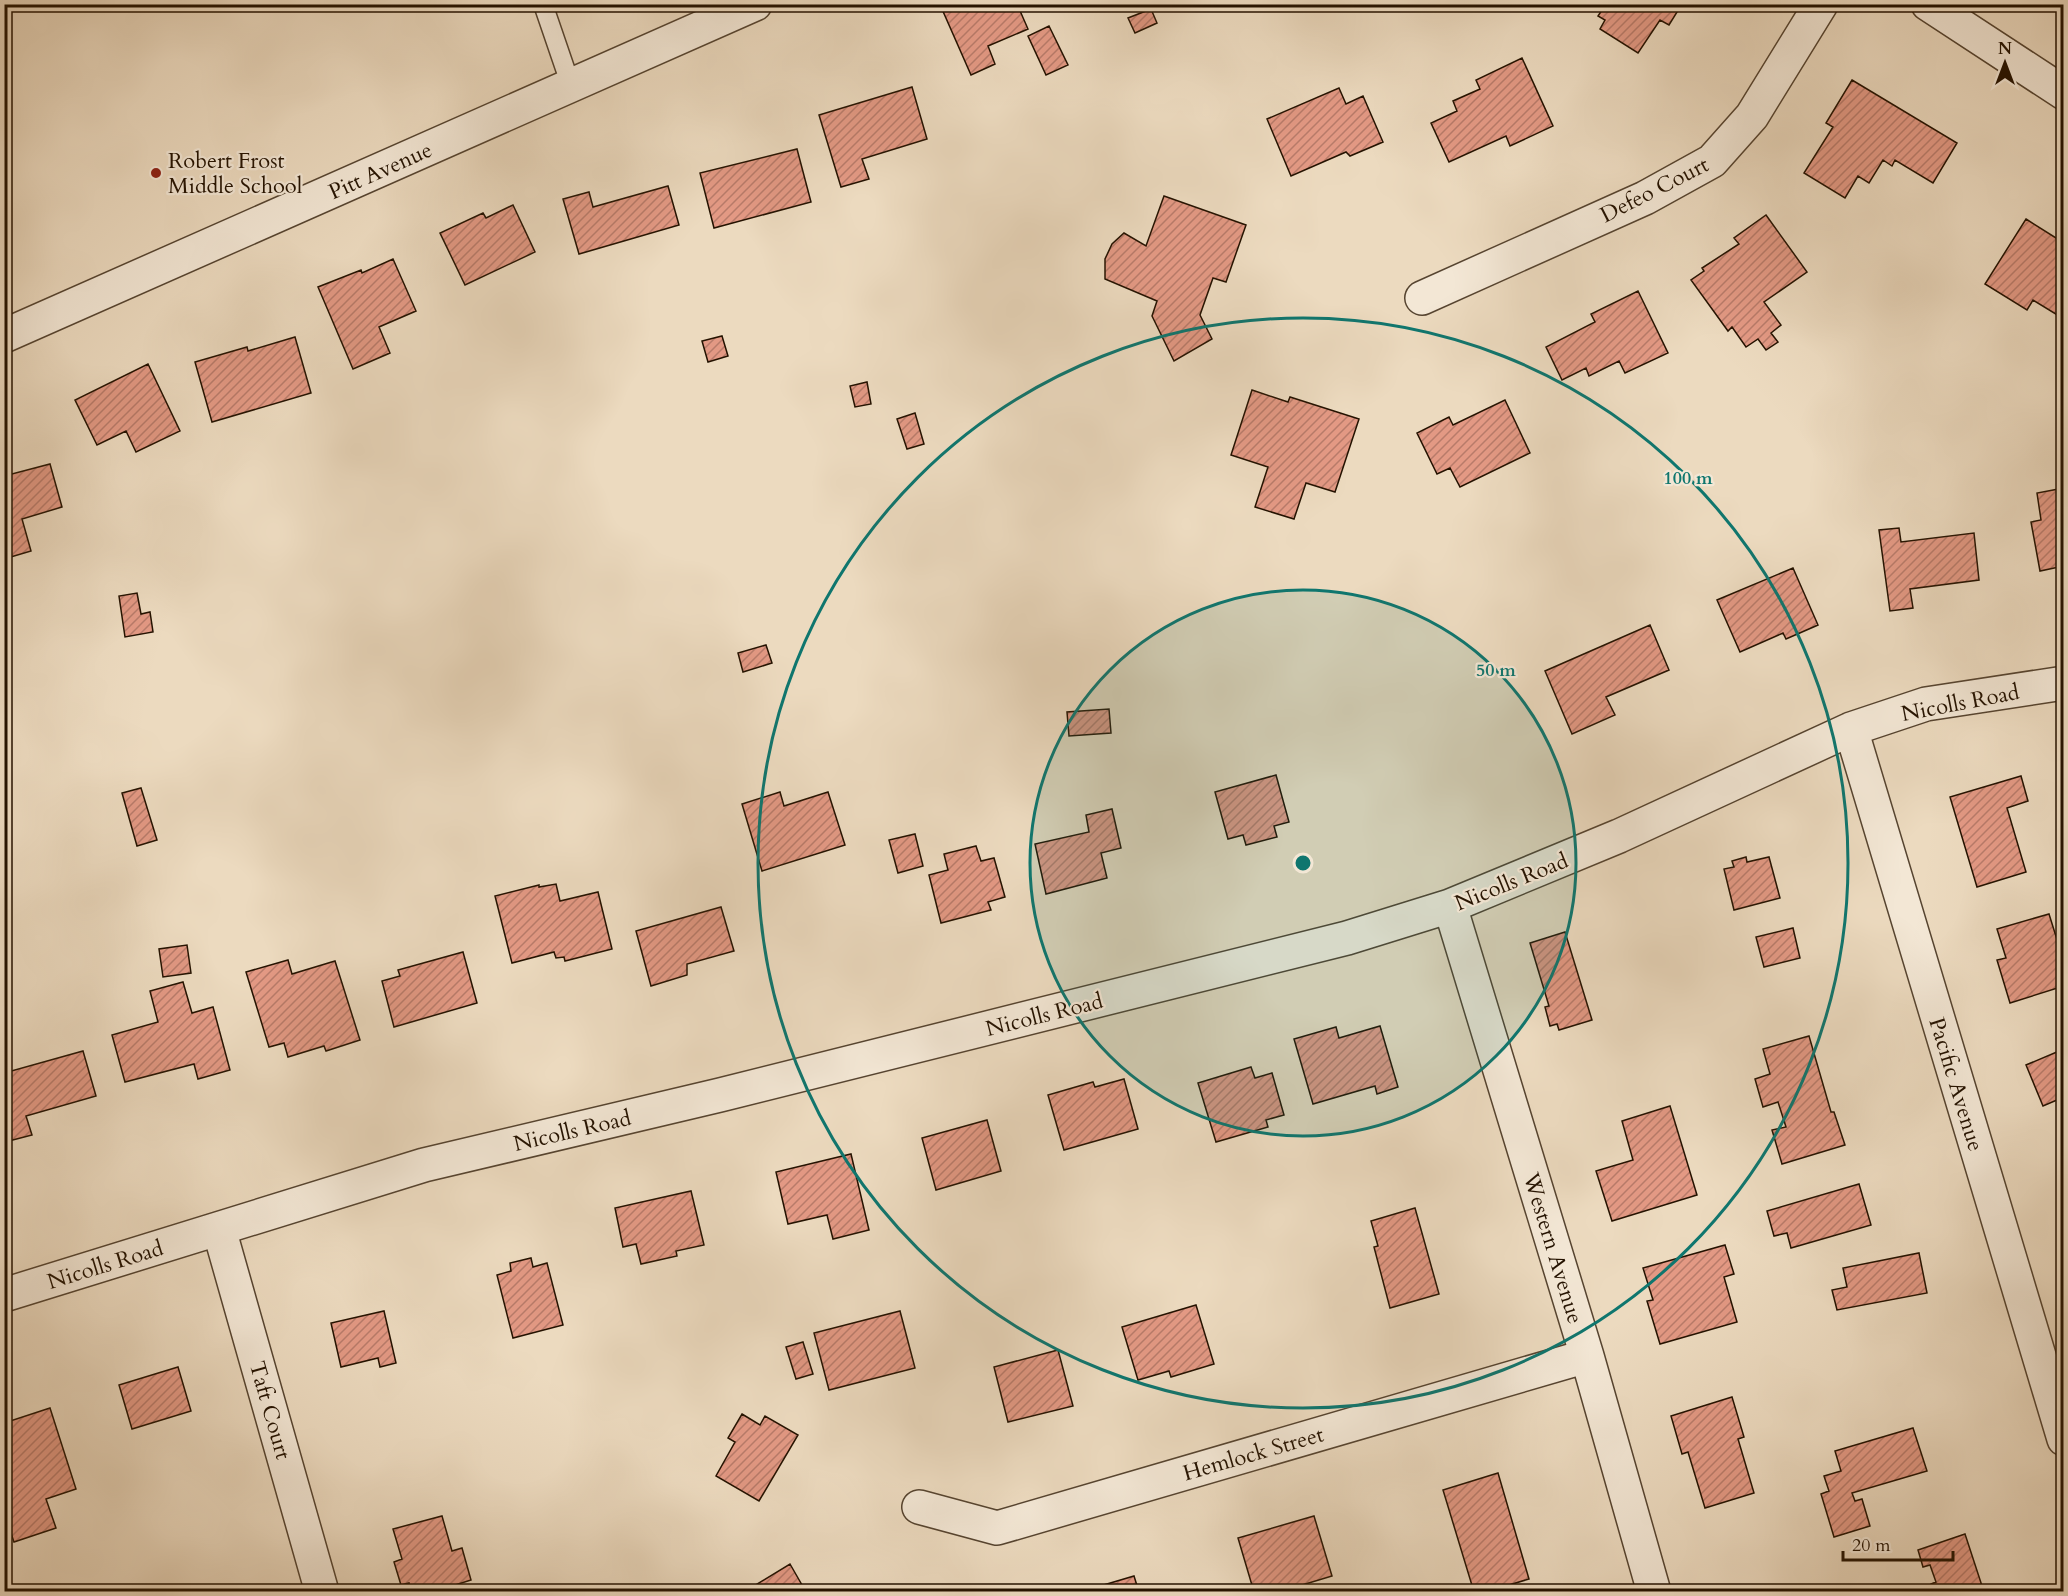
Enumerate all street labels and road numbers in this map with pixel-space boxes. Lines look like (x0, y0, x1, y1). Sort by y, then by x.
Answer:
street label: Pitt Avenue (324, 135, 437, 207)
street label: Defeo Court (1595, 150, 1714, 230)
street label: Nicolls Road (1899, 677, 2022, 729)
street label: Nicolls Road (1450, 845, 1573, 918)
street label: Nicolls Road (983, 986, 1106, 1044)
street label: Pacific Avenue (1921, 1014, 1991, 1155)
street label: Nicolls Road (511, 1103, 634, 1159)
street label: Western Avenue (1516, 1168, 1590, 1327)
street label: Nicolls Road (44, 1233, 167, 1297)
street label: Taft Court (242, 1358, 298, 1463)
street label: Hemlock Street (1179, 1420, 1327, 1488)

